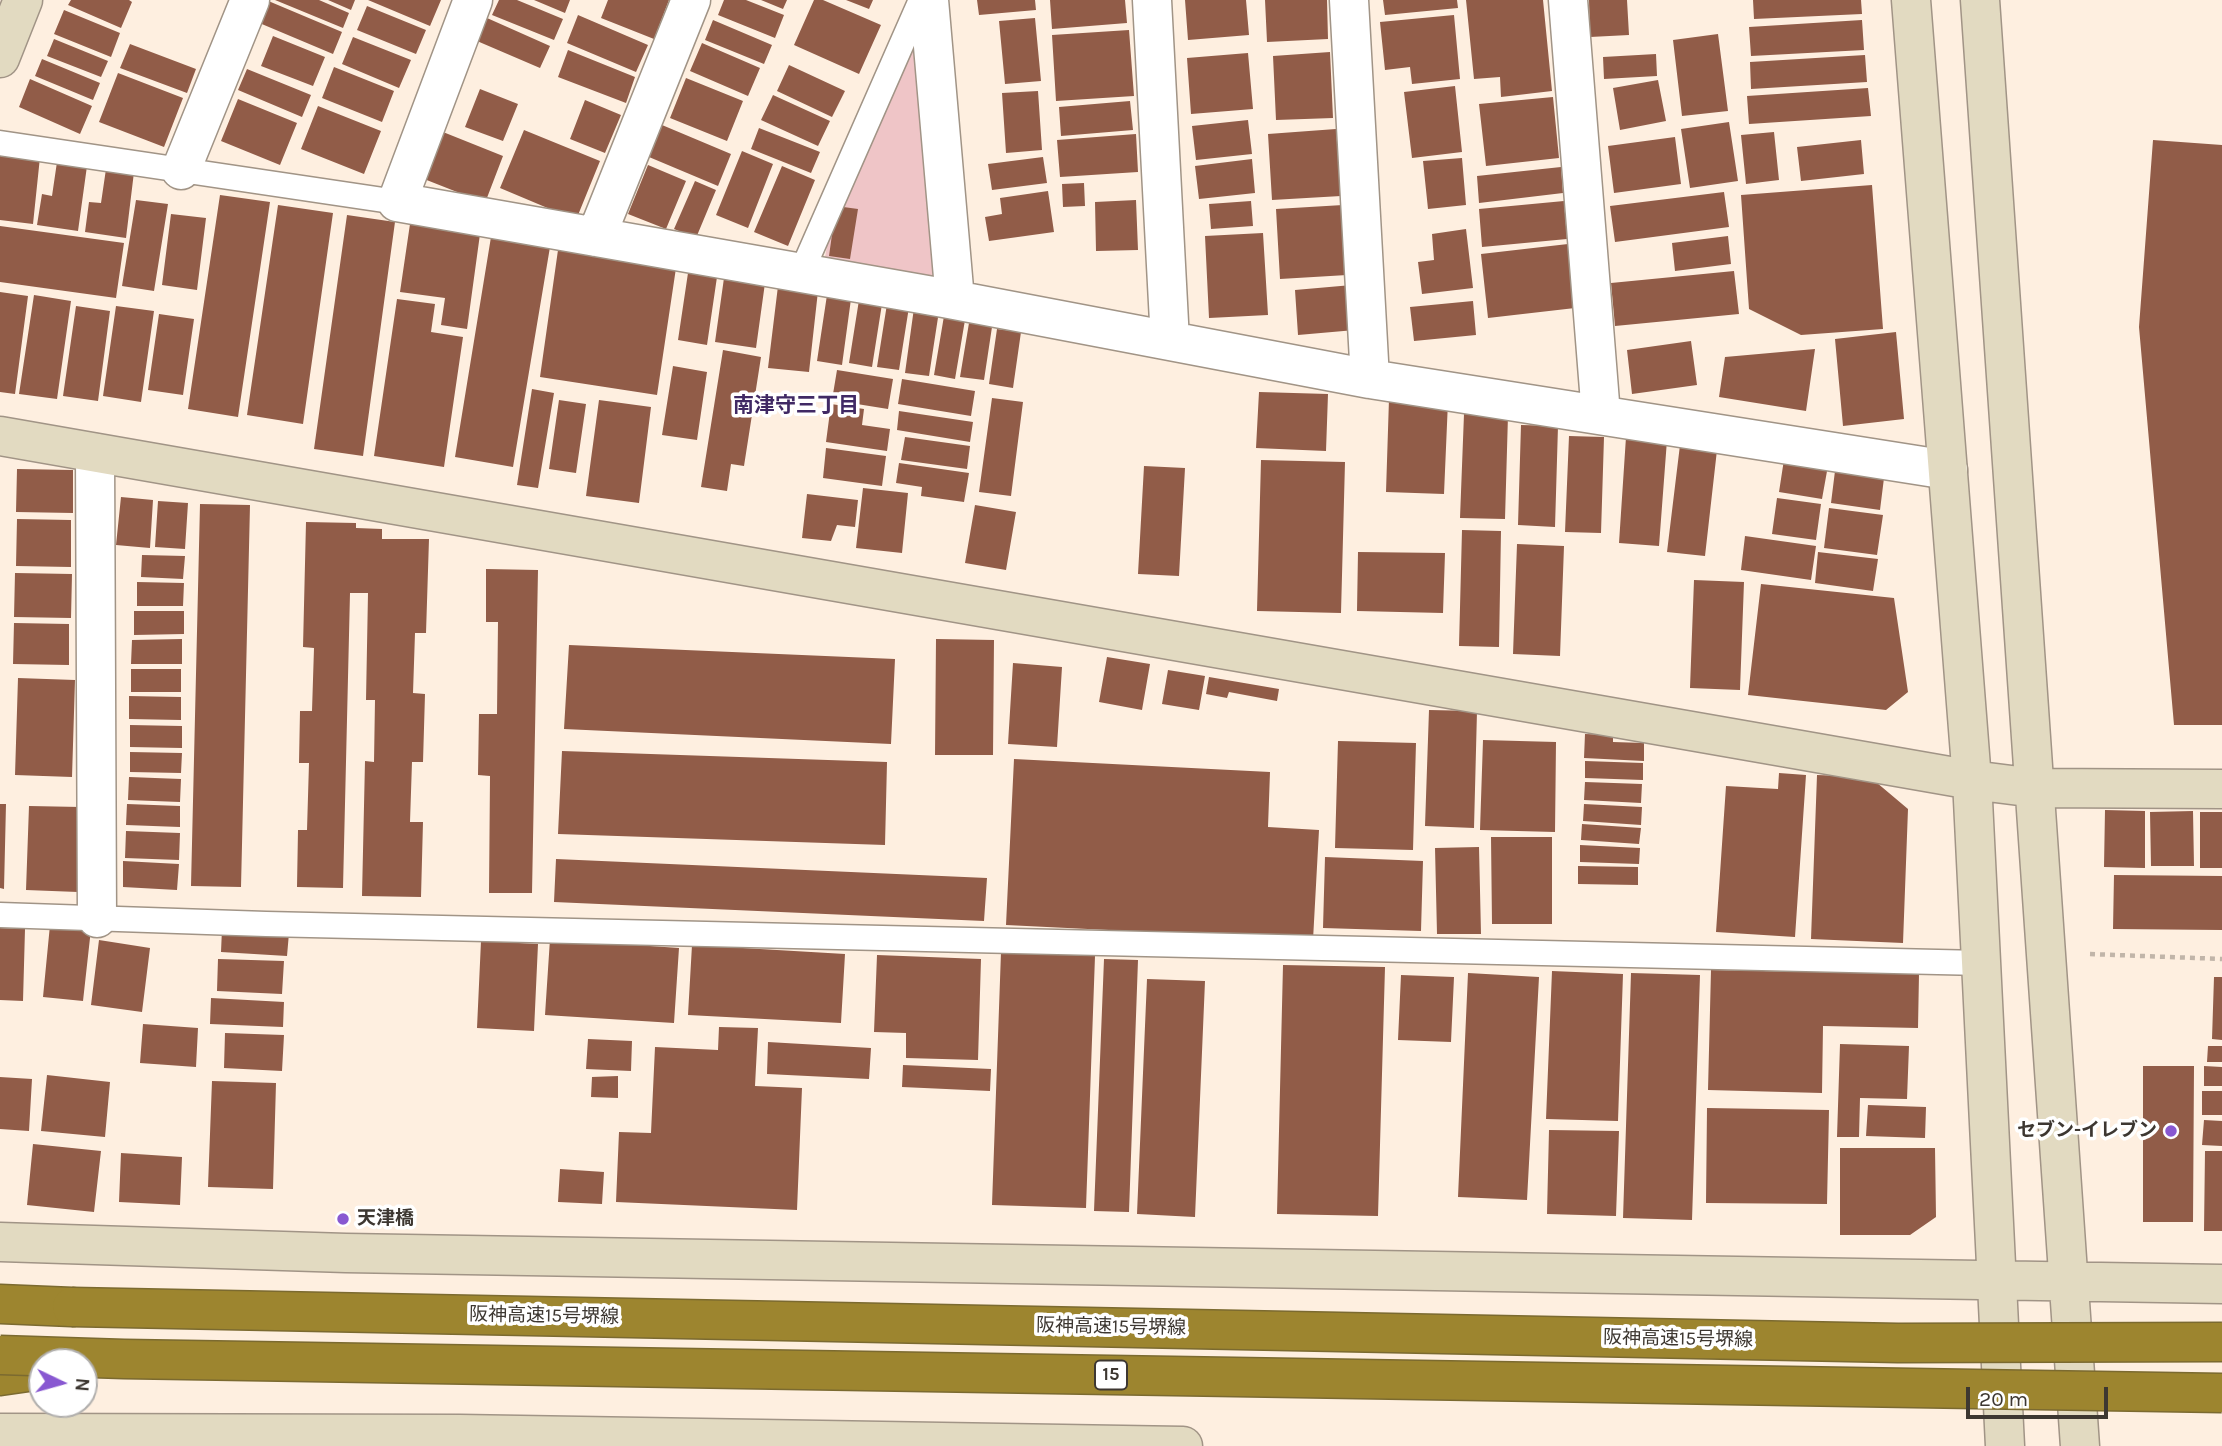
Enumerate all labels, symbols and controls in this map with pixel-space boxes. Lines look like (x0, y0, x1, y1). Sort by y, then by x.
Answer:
district label: 南津守三丁目 (733, 393, 859, 419)
place label: セブン-イレブン (2017, 1120, 2157, 1142)
marker: セブン-イレブン (2163, 1123, 2179, 1139)
place label: 天津橋 (357, 1208, 414, 1230)
marker: 天津橋 (335, 1211, 351, 1227)
street label: 阪神高速15号堺線 (469, 1303, 619, 1329)
street label: 阪神高速15号堺線 (1036, 1314, 1186, 1340)
street label: 阪神高速15号堺線 (1603, 1326, 1753, 1352)
north arrow (28, 1348, 98, 1418)
road number: 15 (1095, 1360, 1127, 1390)
scale bar (1970, 1372, 2112, 1416)
text: N (70, 1377, 93, 1392)
text: 20 m (1979, 1387, 2028, 1411)

